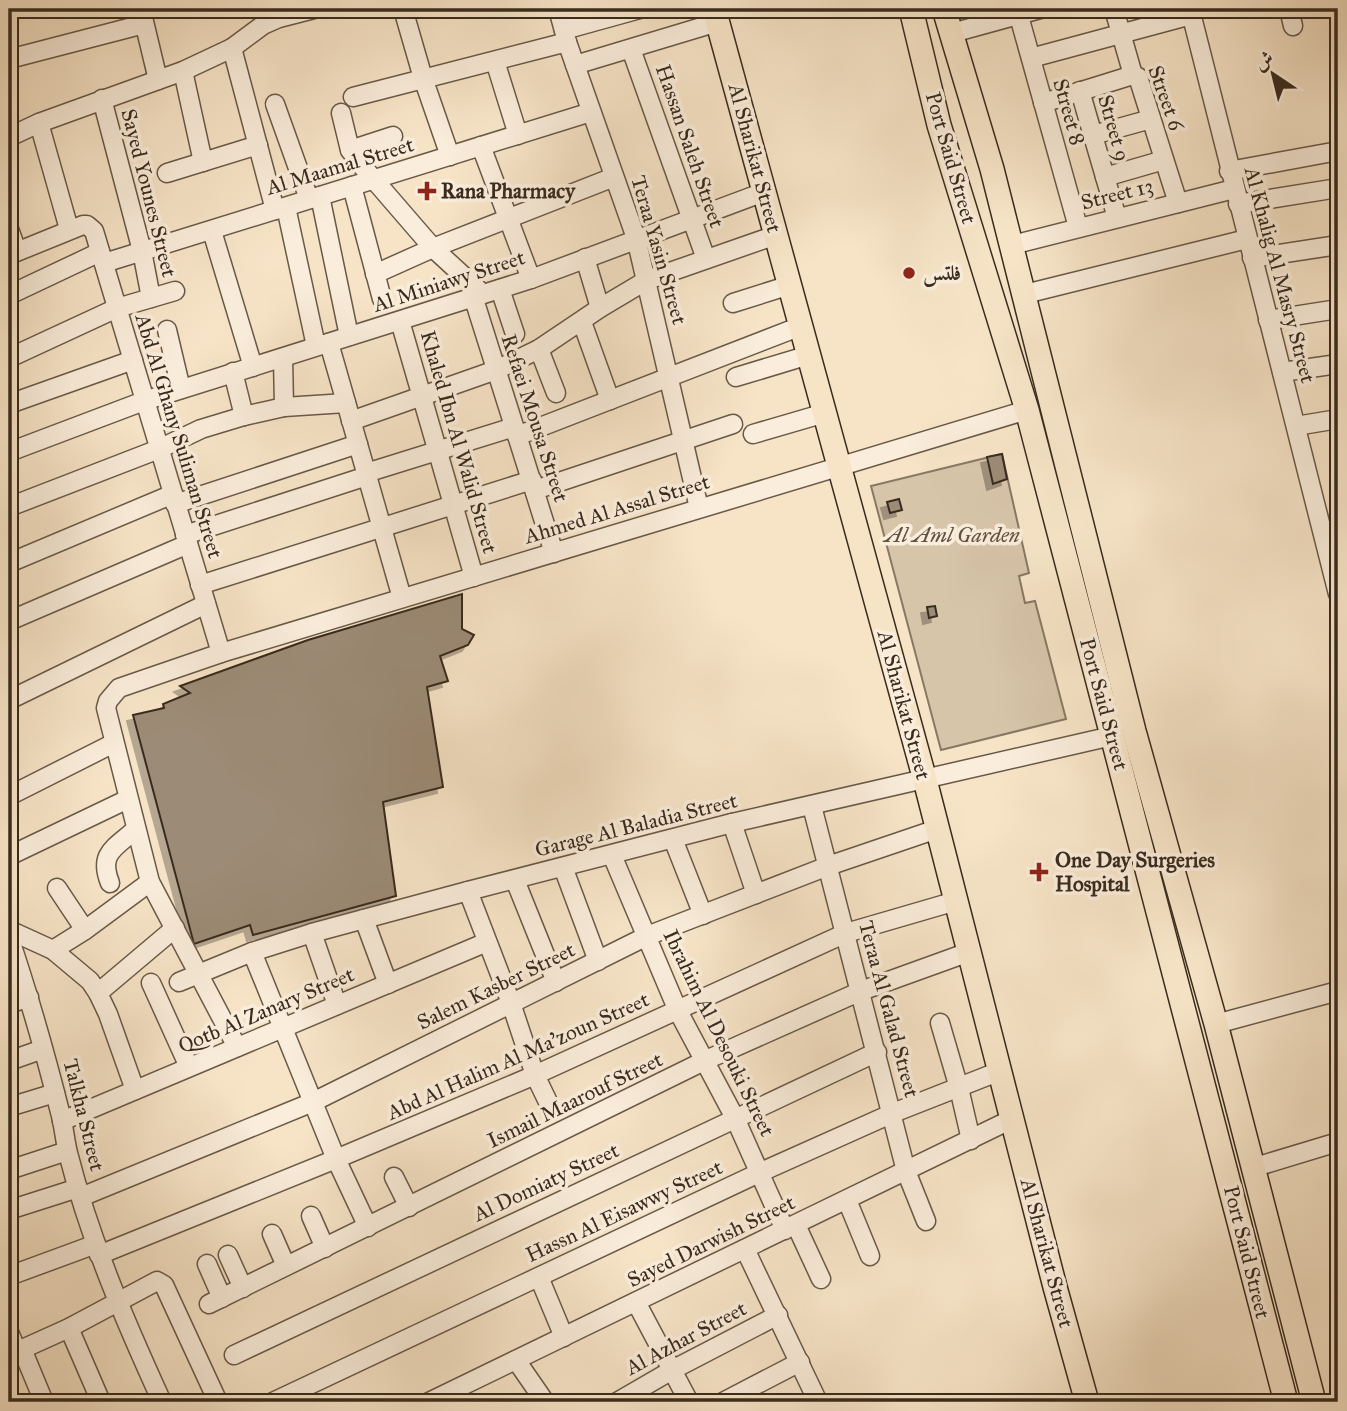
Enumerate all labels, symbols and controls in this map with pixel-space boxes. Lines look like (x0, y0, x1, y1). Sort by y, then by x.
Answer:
north arrow (1238, 38, 1308, 108)
text: ش (1249, 46, 1278, 75)
street label: Hassan Saleh Street (650, 61, 730, 231)
street label: Street 6 (1142, 62, 1190, 135)
street label: Street 8 (1047, 76, 1091, 148)
street label: Al Sharikat Street (722, 80, 788, 236)
street label: Port Said Street (920, 89, 982, 227)
street label: Street 9 (1092, 92, 1136, 164)
street label: Sayed Younes Street (116, 106, 183, 280)
street label: Al Maamal Street (262, 131, 417, 201)
street label: Al Khalig Al Masry Street (1238, 163, 1321, 386)
street label: Teraa Yasin Street (625, 172, 693, 328)
street label: Street 13 (1078, 173, 1156, 215)
place label: Rana Pharmacy (441, 178, 576, 204)
marker: Rana Pharmacy (419, 183, 435, 199)
street label: Al Miniawy Street (369, 244, 529, 318)
place label: فلتس (923, 260, 961, 287)
marker: فلتس (901, 265, 917, 281)
street label: Abd Al Ghany Suliman Street (129, 310, 229, 562)
street label: Khaled Ibn Al Walid Street (415, 328, 503, 557)
street label: Refaei Mousa Street (496, 331, 575, 506)
street label: Ahmed Al Assal Street (520, 468, 713, 550)
park label: Al Aml Garden (882, 522, 1020, 548)
street label: Al Sharikat Street (871, 627, 937, 783)
street label: Port Said Street (1074, 635, 1134, 774)
street label: Garage Al Baladia Street (532, 787, 740, 863)
place label: One Day Surgeries Hospital (1055, 847, 1215, 897)
marker: One Day Surgeries Hospital (1029, 862, 1049, 882)
street label: Teraa Al Galad Street (853, 918, 925, 1101)
street label: Ibrahim Al Desouki Street (658, 925, 781, 1141)
street label: Salem Kasber Street (413, 936, 580, 1035)
street label: Qotb Al Zanary Street (174, 961, 358, 1059)
street label: Abd Al Halim Al Ma'zoun Street (382, 986, 654, 1126)
street label: Ismail Maarouf Street (483, 1046, 667, 1154)
street label: Talkha Street (58, 1056, 111, 1174)
street label: Al Domiaty Street (468, 1137, 624, 1228)
street label: Hassn Al Eisawwy Street (522, 1154, 727, 1268)
street label: Al Sharikat Street (1014, 1175, 1080, 1331)
street label: Port Said Street (1218, 1183, 1276, 1322)
street label: Sayed Darwish Street (623, 1189, 800, 1293)
street label: Al Azhar Street (620, 1295, 751, 1381)

